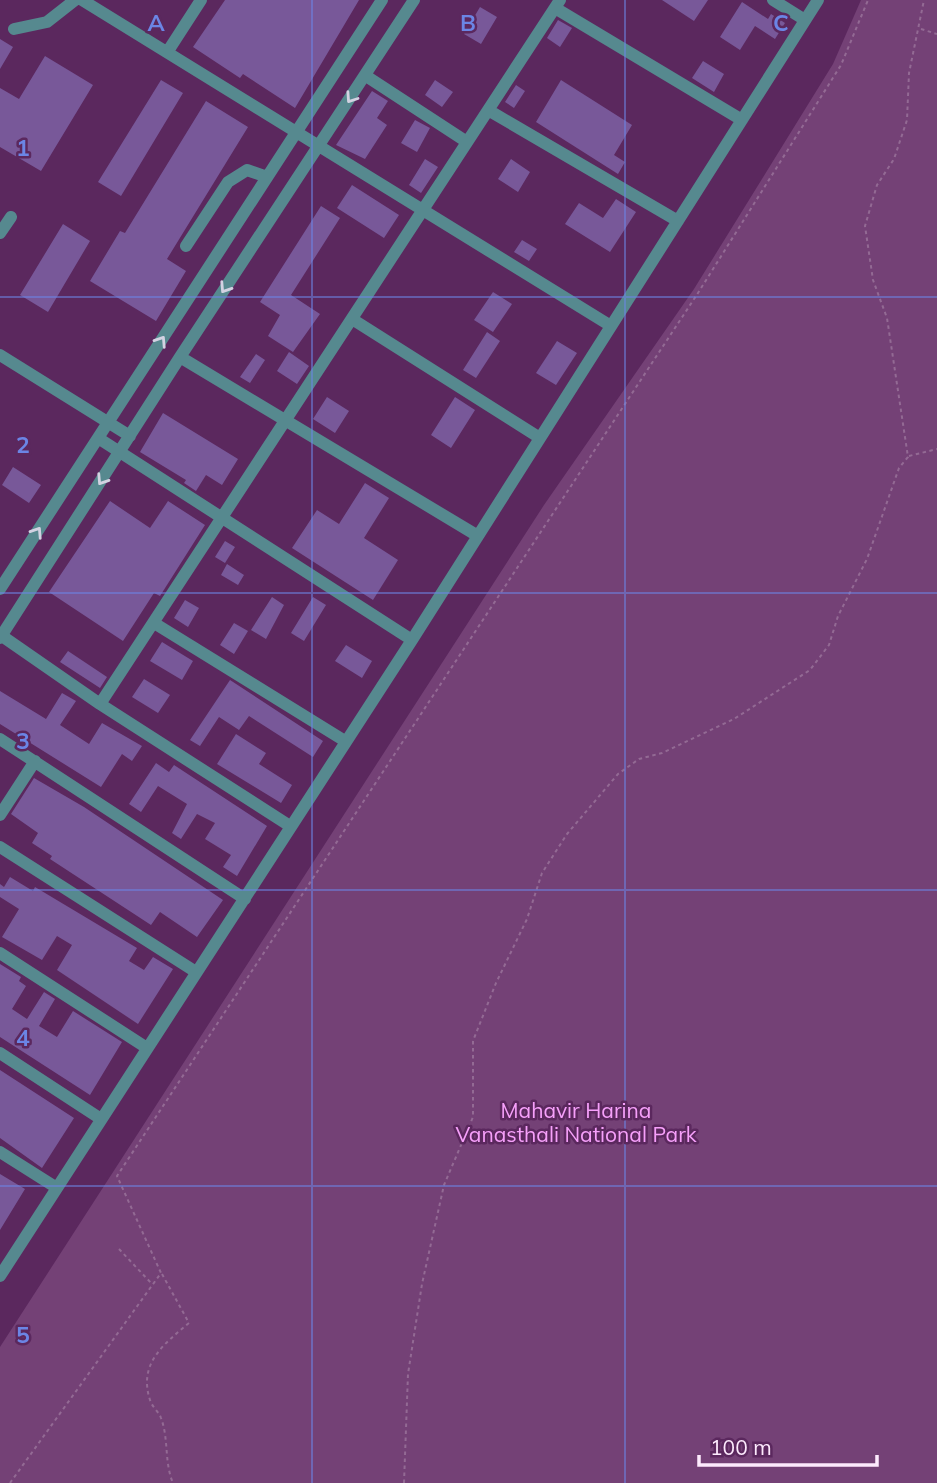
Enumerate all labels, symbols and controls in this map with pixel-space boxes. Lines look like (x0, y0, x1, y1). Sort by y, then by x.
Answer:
text: A (147, 8, 165, 37)
text: B (460, 8, 476, 37)
text: C (773, 8, 789, 37)
one-way arrow (346, 91, 359, 104)
text: 1 (16, 133, 30, 162)
one-way arrow (221, 280, 233, 293)
one-way arrow (152, 335, 165, 348)
text: 2 (16, 430, 30, 459)
one-way arrow (98, 472, 111, 485)
one-way arrow (29, 526, 42, 539)
text: 3 (16, 726, 30, 755)
text: 4 (16, 1023, 30, 1052)
park label: Mahavir Harina Vanasthali National Park (455, 1097, 697, 1147)
text: 5 (16, 1320, 30, 1349)
scale bar (699, 1424, 878, 1468)
text: 100 m (710, 1434, 772, 1460)

